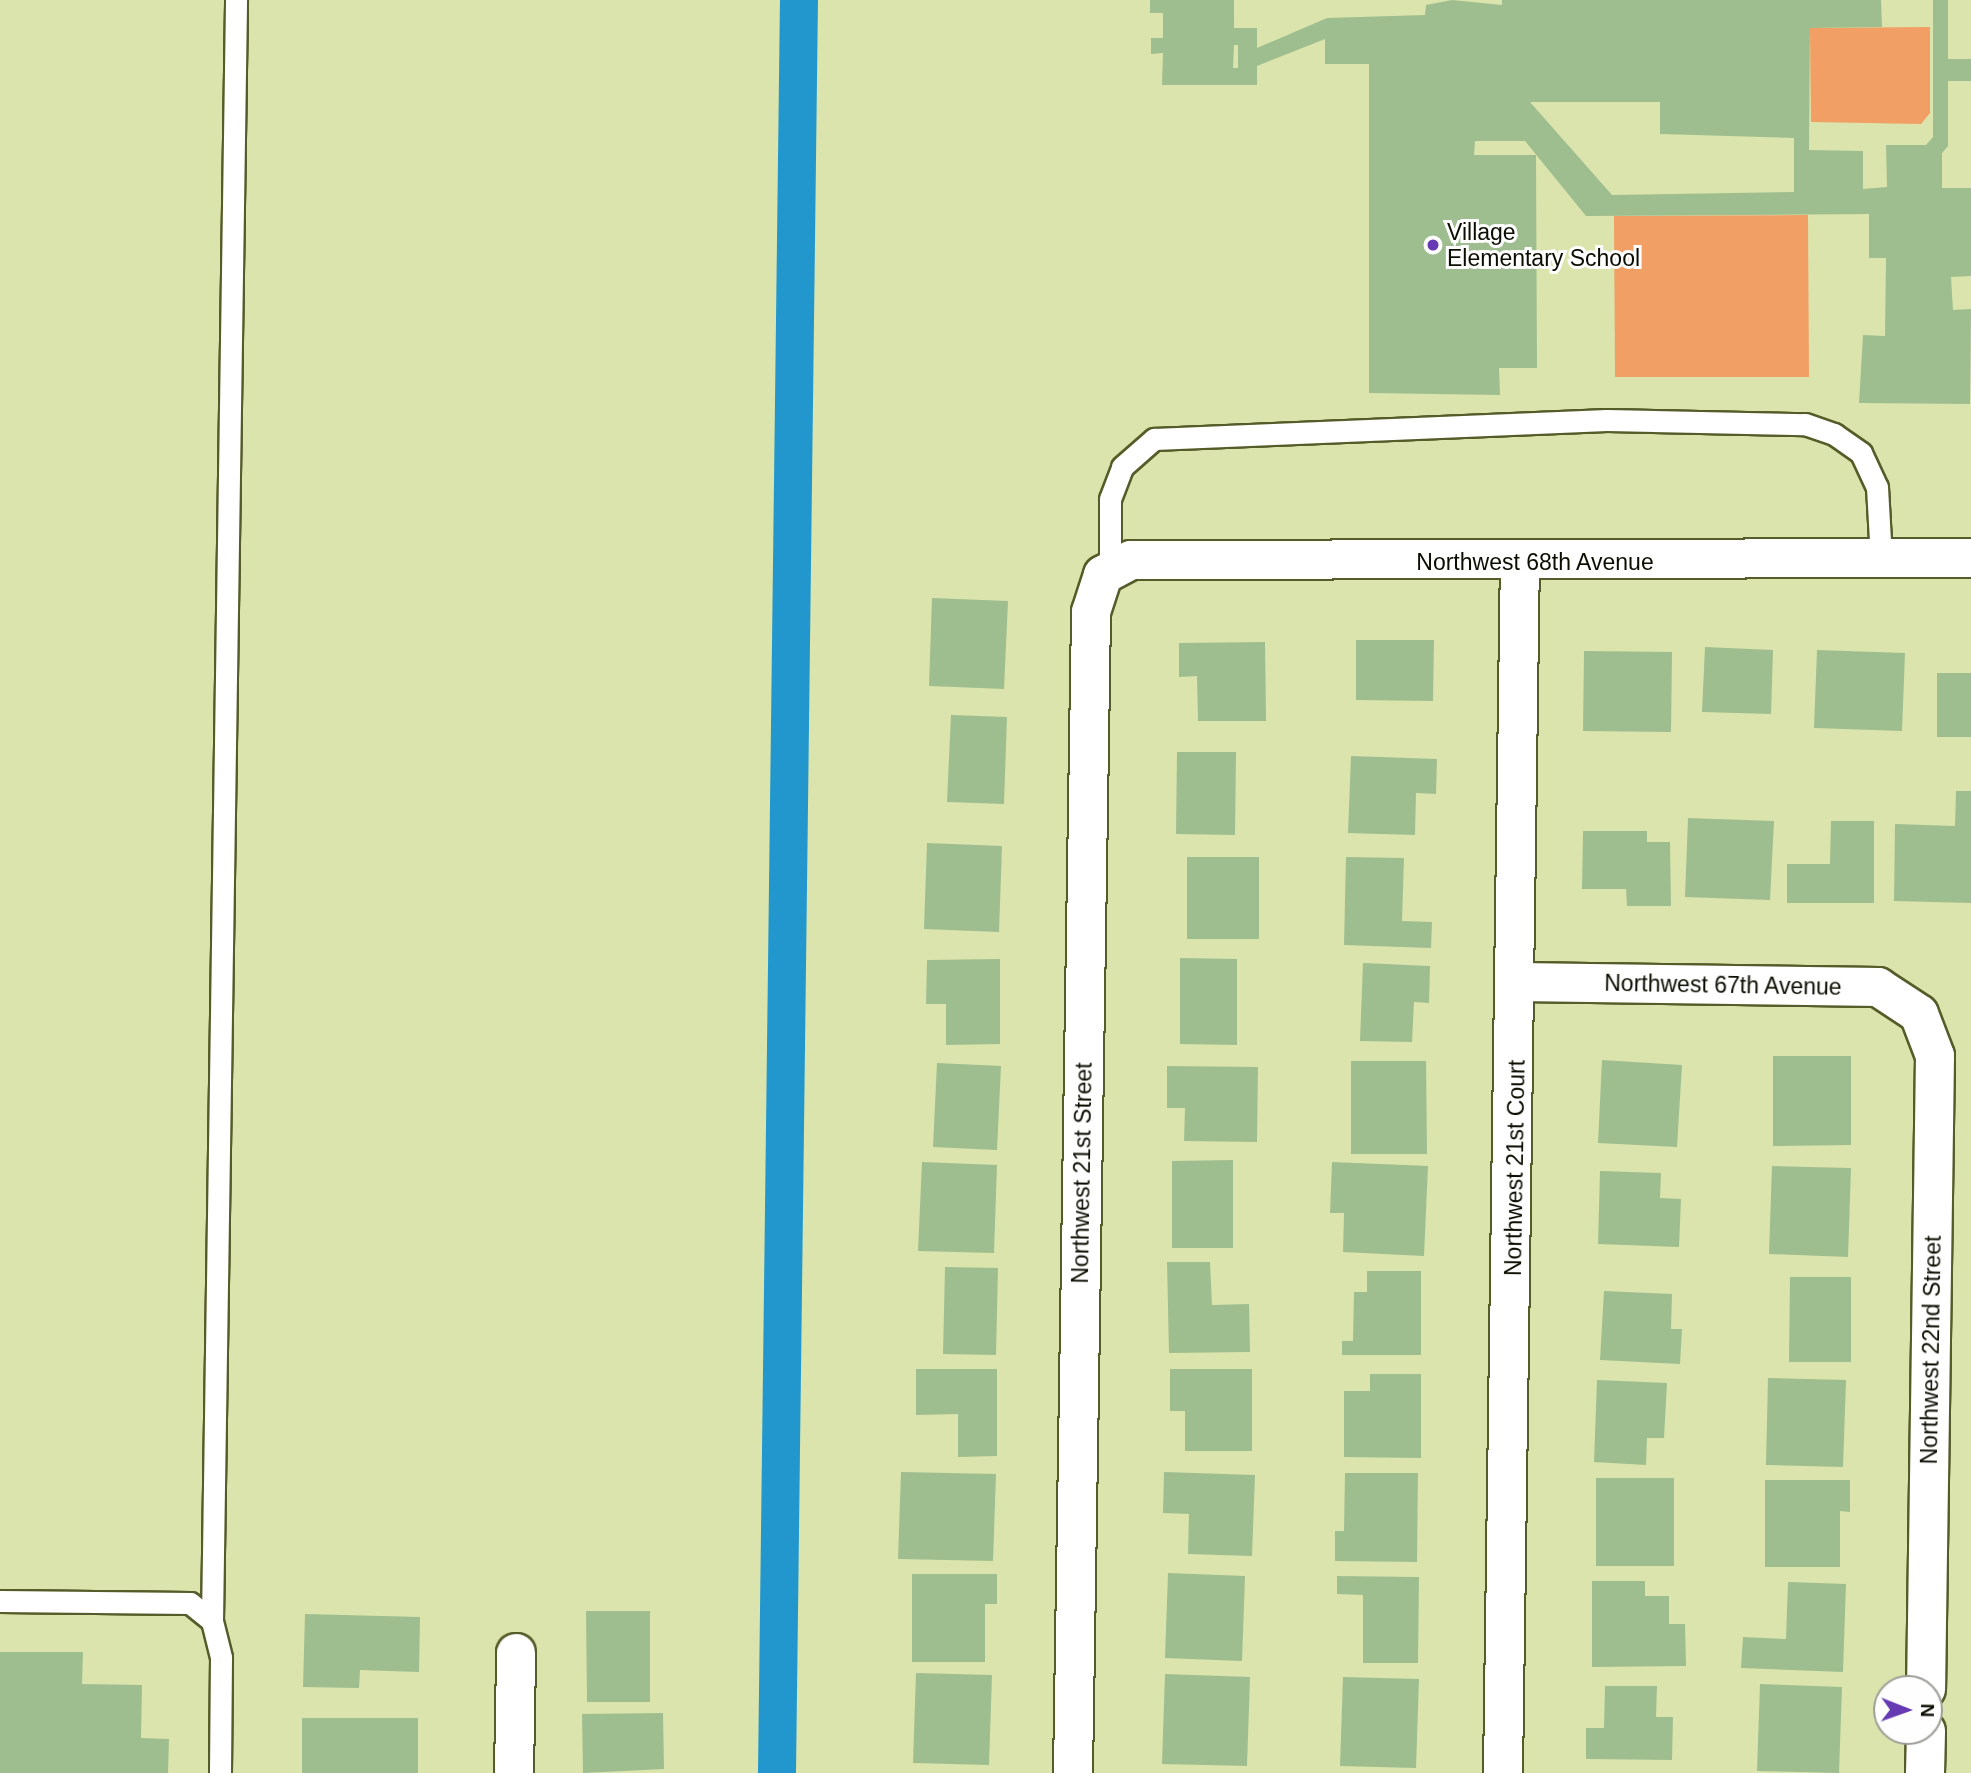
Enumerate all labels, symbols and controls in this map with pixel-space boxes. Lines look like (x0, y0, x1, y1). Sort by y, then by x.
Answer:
place label: Village Elementary School (1447, 218, 1640, 272)
marker: Village Elementary School (1425, 237, 1441, 253)
street label: Northwest 68th Avenue (1416, 548, 1654, 576)
street label: Northwest 67th Avenue (1603, 969, 1843, 1001)
street label: Northwest 21st Court (1499, 1060, 1531, 1276)
street label: Northwest 21st Street (1066, 1062, 1098, 1284)
street label: Northwest 22nd Street (1915, 1235, 1947, 1465)
north arrow (1873, 1675, 1943, 1745)
text: N (1917, 1703, 1938, 1717)

